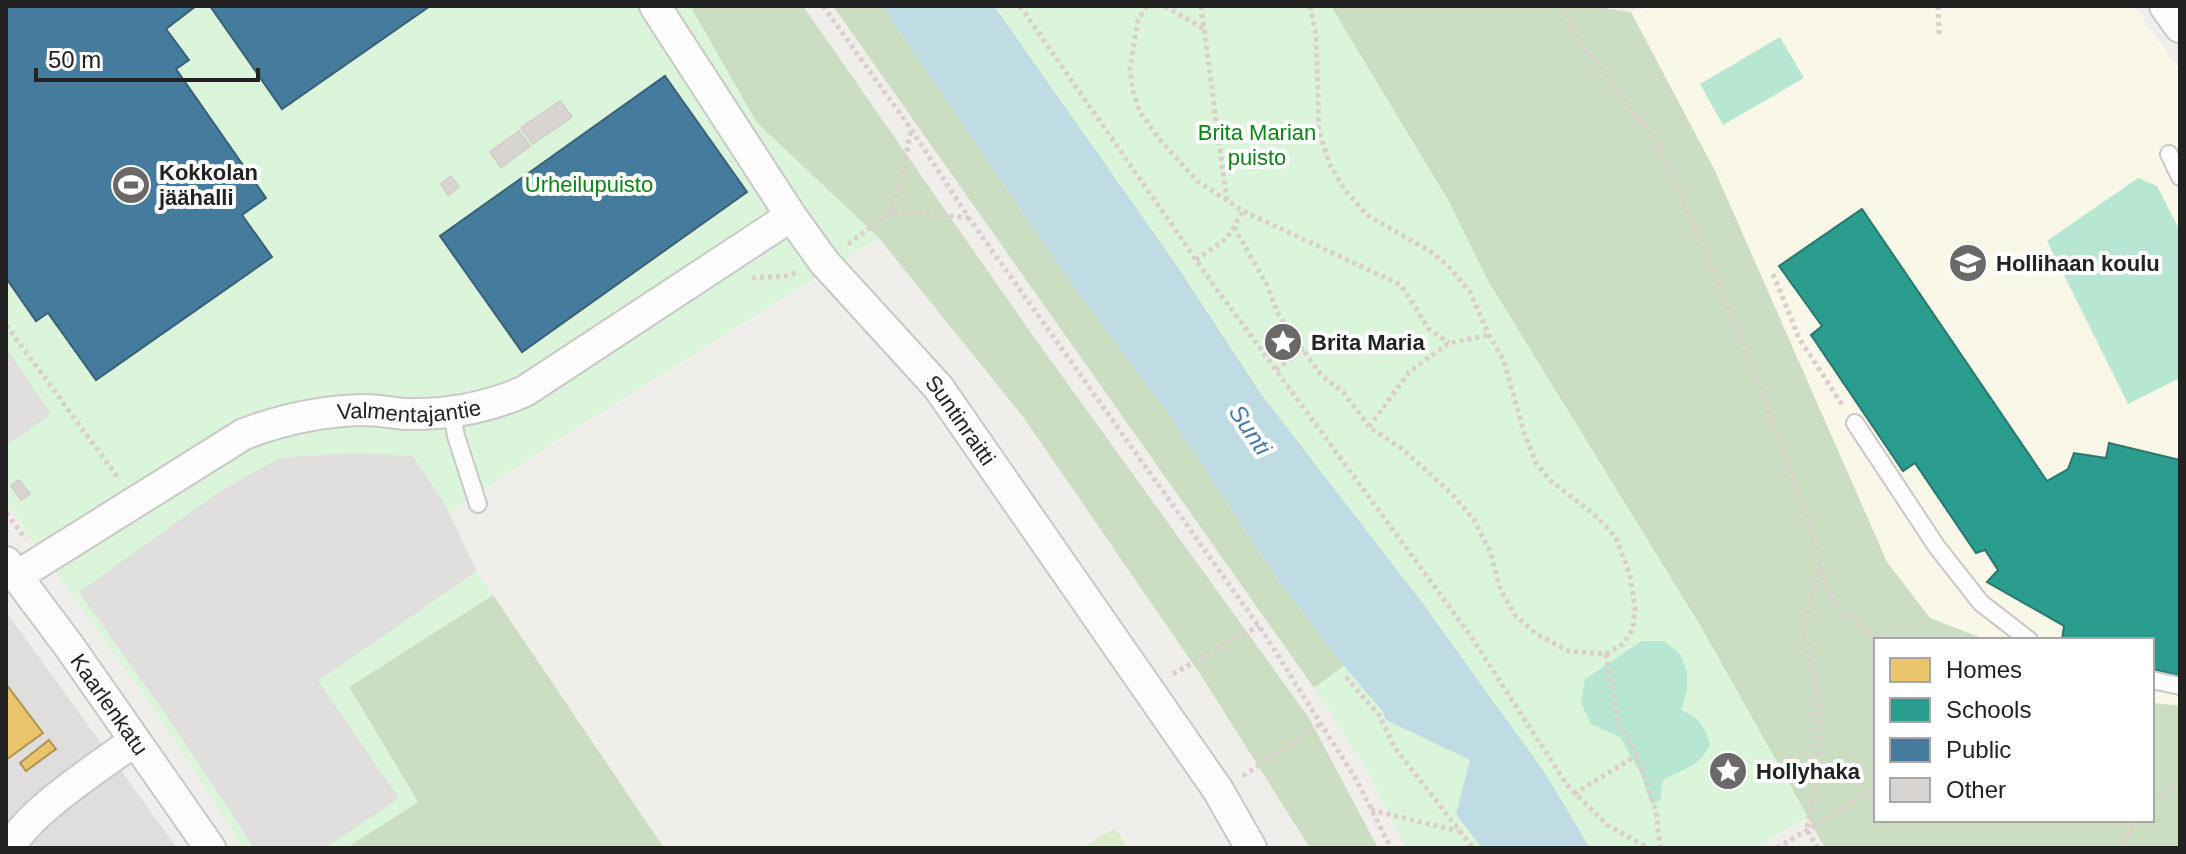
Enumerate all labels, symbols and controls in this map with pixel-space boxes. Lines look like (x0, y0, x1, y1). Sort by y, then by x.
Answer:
scale bar (36, 32, 258, 82)
text: 50 m (48, 46, 101, 73)
park label: Brita Marian puisto (1198, 120, 1316, 170)
place label: Kokkolan jäähalli (158, 160, 258, 210)
sports icon: Kokkolan jäähalli (110, 164, 152, 206)
park label: Urheilupuisto (525, 172, 653, 197)
school or university icon: Hollihaan koulu (1947, 242, 1989, 284)
place label: Hollihaan koulu (1996, 251, 2160, 276)
place icon: Brita Maria (1262, 321, 1304, 363)
place label: Brita Maria (1311, 330, 1425, 355)
street label: Suntinraitti (920, 370, 1000, 470)
street label: Valmentajantie (336, 395, 483, 427)
water label: Sunti (1224, 399, 1277, 460)
legend (1874, 638, 2154, 822)
street label: Kaarlenkatu (65, 649, 153, 760)
text: Homes (1946, 656, 2022, 683)
text: Schools (1946, 696, 2031, 723)
text: Public (1946, 736, 2011, 763)
place icon: Hollyhaka (1707, 750, 1749, 792)
place label: Hollyhaka (1756, 759, 1861, 784)
text: Other (1946, 776, 2006, 803)

